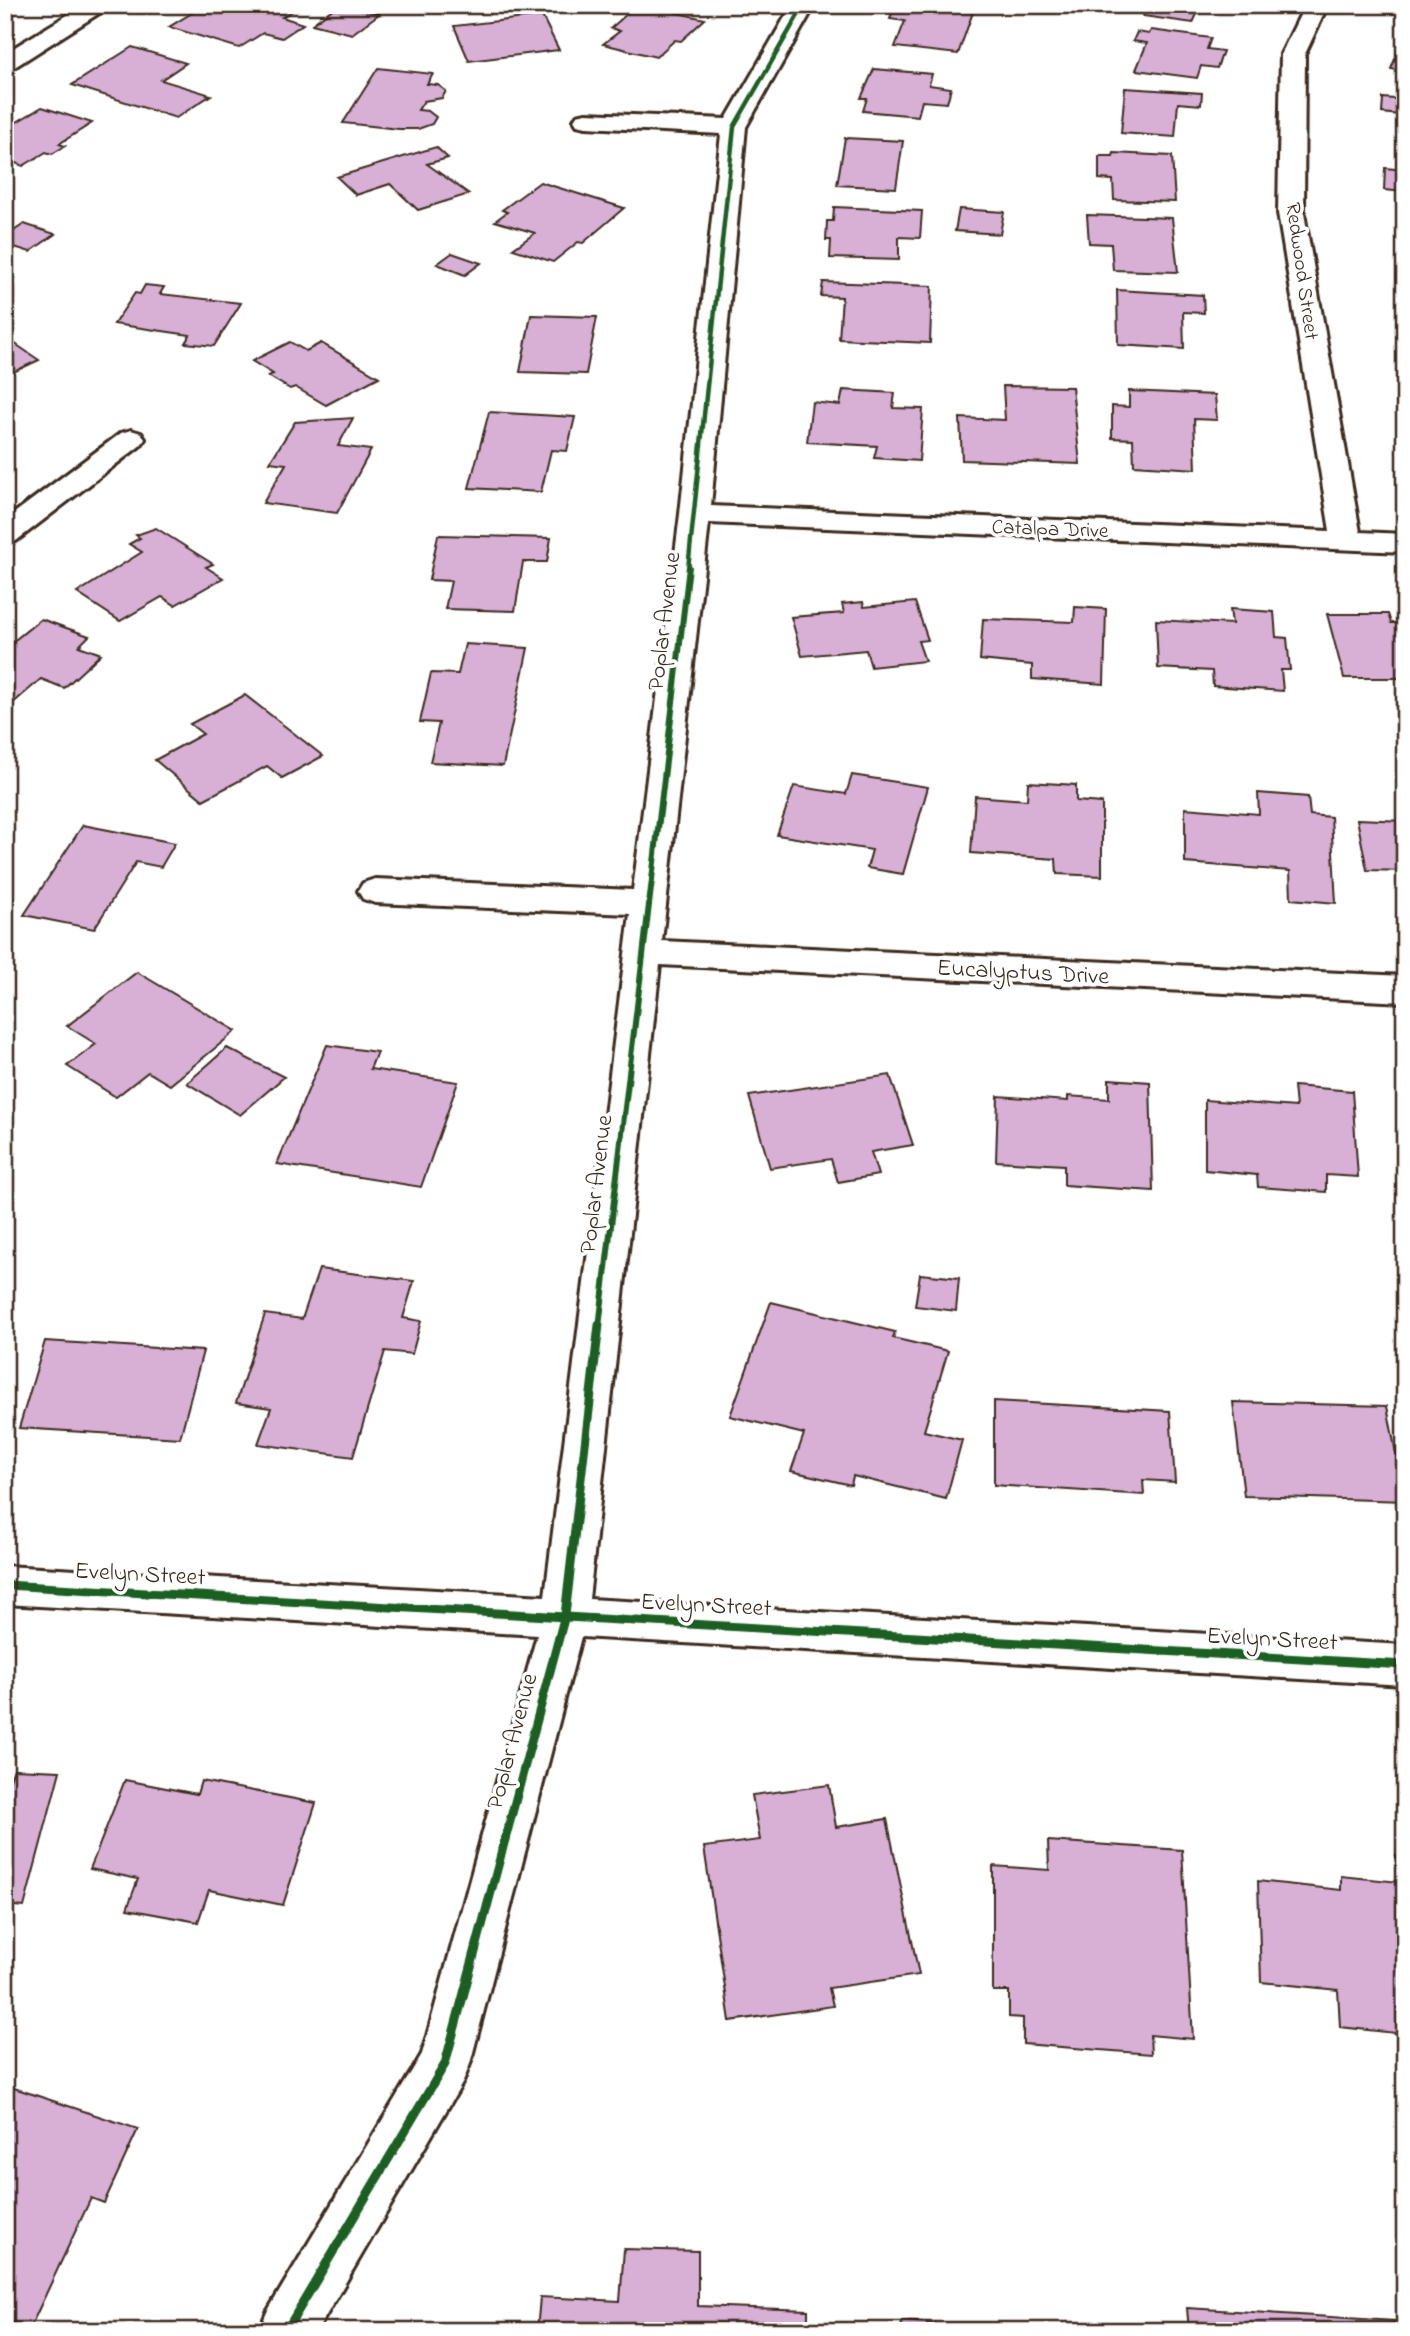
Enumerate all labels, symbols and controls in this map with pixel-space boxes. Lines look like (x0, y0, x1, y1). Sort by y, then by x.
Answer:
street label: Redwood Street (1277, 201, 1325, 342)
street label: Catalpa Drive (991, 513, 1109, 547)
street label: Poplar Avenue (640, 550, 691, 693)
street label: Eucalyptus Drive (936, 952, 1110, 996)
street label: Poplar Avenue (572, 1113, 623, 1256)
street label: Evelyn Street (74, 1555, 206, 1597)
street label: Evelyn Street (640, 1586, 772, 1628)
street label: Evelyn Street (1206, 1620, 1338, 1662)
street label: Poplar Avenue (478, 1670, 548, 1814)

